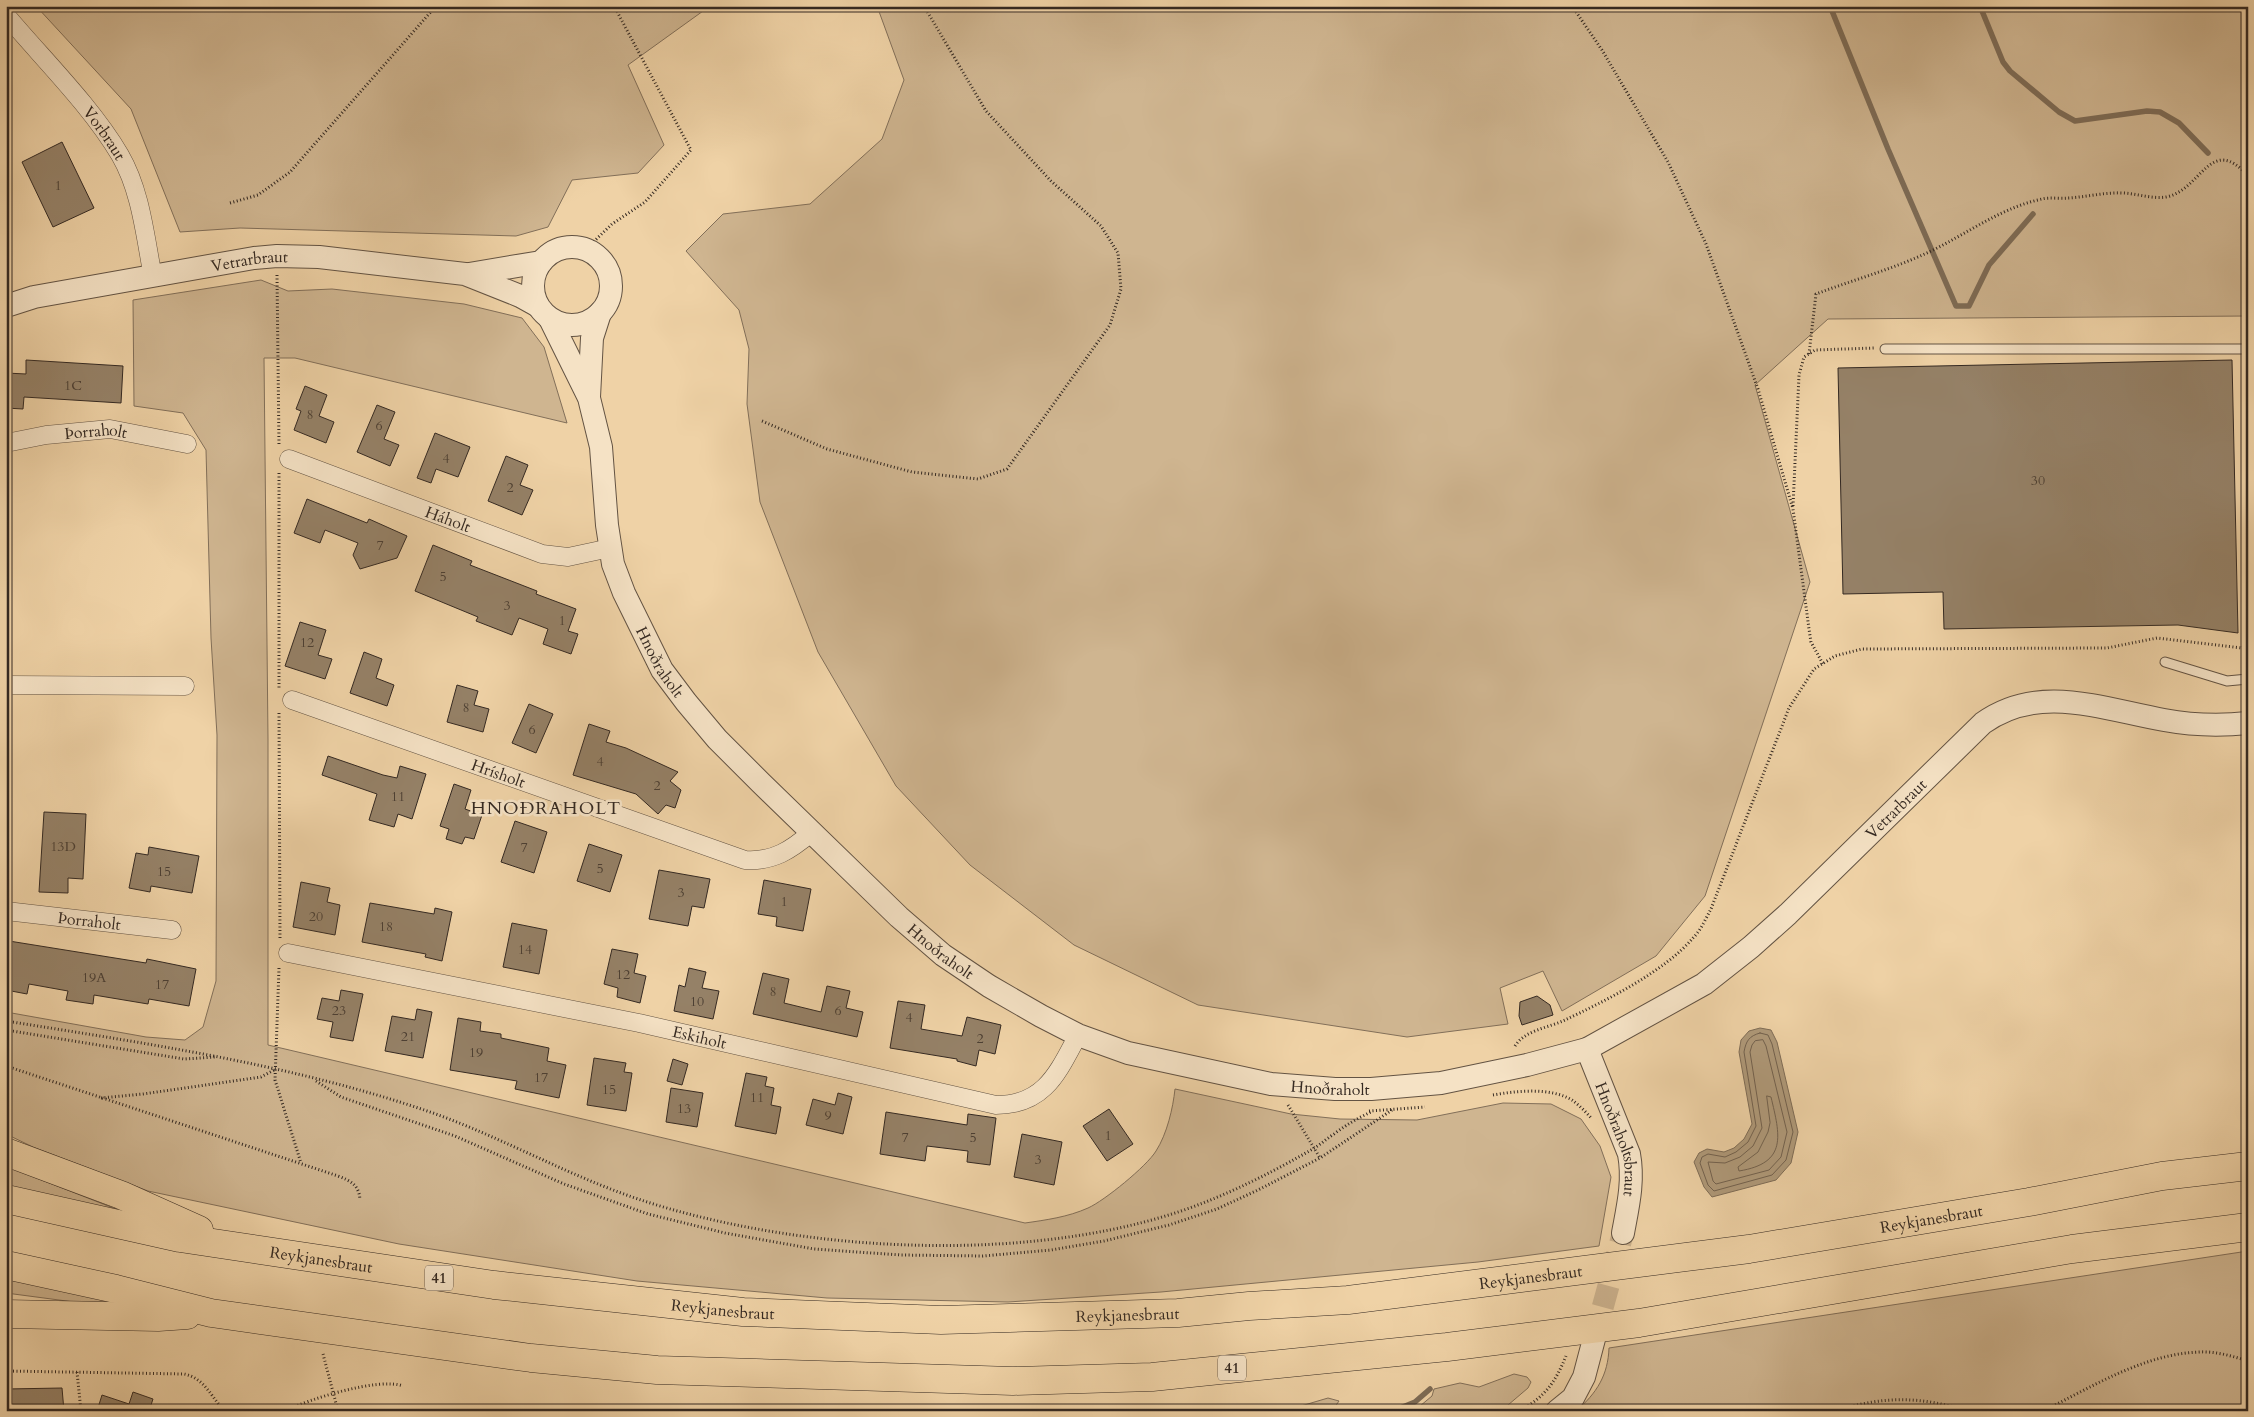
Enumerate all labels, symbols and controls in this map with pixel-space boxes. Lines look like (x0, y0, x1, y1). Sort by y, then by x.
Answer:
street label: Vorbraut (77, 102, 131, 164)
house number: 1 (54, 176, 62, 195)
street label: Vetrarbraut (209, 246, 288, 277)
house number: 1C (64, 376, 82, 395)
house number: 8 (306, 405, 314, 424)
house number: 6 (375, 416, 383, 435)
street label: Þorraholt (64, 419, 129, 445)
house number: 4 (442, 449, 450, 468)
house number: 30 (2031, 471, 2045, 490)
house number: 2 (506, 478, 514, 497)
street label: Háholt (422, 501, 474, 538)
house number: 7 (376, 536, 384, 555)
house number: 5 (439, 567, 447, 586)
house number: 3 (503, 596, 511, 615)
house number: 1 (558, 611, 566, 630)
street label: Hnoðraholt (630, 623, 689, 702)
house number: 12 (300, 633, 314, 652)
house number: 8 (462, 698, 470, 717)
house number: 6 (528, 720, 536, 739)
house number: 4 (596, 752, 604, 771)
street label: Hrísholt (468, 754, 528, 794)
street label: Vetrarbraut (1861, 774, 1932, 844)
house number: 2 (653, 776, 661, 795)
house number: 11 (391, 787, 405, 806)
district label: HNOÐRAHOLT (471, 796, 621, 821)
house number: 13D (50, 837, 76, 856)
house number: 7 (520, 838, 528, 857)
house number: 5 (596, 859, 604, 878)
house number: 15 (157, 862, 171, 881)
house number: 3 (677, 883, 685, 902)
house number: 1 (780, 892, 788, 911)
street label: Þorraholt (57, 907, 122, 936)
house number: 20 (309, 907, 323, 926)
house number: 18 (379, 917, 393, 936)
street label: Hnoðraholt (902, 919, 978, 985)
house number: 14 (518, 940, 532, 959)
house number: 12 (616, 965, 630, 984)
house number: 19A (82, 968, 106, 987)
house number: 17 (155, 975, 169, 994)
house number: 8 (769, 982, 777, 1001)
house number: 10 (690, 992, 704, 1011)
house number: 23 (332, 1001, 346, 1020)
house number: 6 (834, 1001, 842, 1020)
house number: 4 (905, 1008, 913, 1027)
street label: Eskiholt (670, 1021, 728, 1055)
house number: 21 (401, 1027, 415, 1046)
house number: 2 (976, 1029, 984, 1048)
house number: 19 (469, 1043, 483, 1062)
house number: 17 (534, 1068, 548, 1087)
street label: Hnoðraholt (1290, 1076, 1370, 1101)
street label: Hnoðraholtsbraut (1589, 1079, 1641, 1198)
house number: 15 (602, 1080, 616, 1099)
house number: 11 (750, 1088, 764, 1107)
house number: 13 (677, 1099, 691, 1118)
house number: 9 (824, 1106, 832, 1125)
house number: 1 (1104, 1126, 1112, 1145)
house number: 7 (901, 1128, 909, 1147)
house number: 5 (969, 1128, 977, 1147)
house number: 3 (1034, 1150, 1042, 1169)
street label: Reykjanesbraut (1878, 1200, 1984, 1239)
street label: Reykjanesbraut (268, 1242, 374, 1279)
street label: Reykjanesbraut (1478, 1260, 1583, 1295)
road number: 41 (425, 1266, 453, 1290)
street label: Reykjanesbraut (670, 1294, 775, 1325)
street label: Reykjanesbraut (1075, 1303, 1180, 1328)
road number: 41 (1218, 1356, 1246, 1380)

